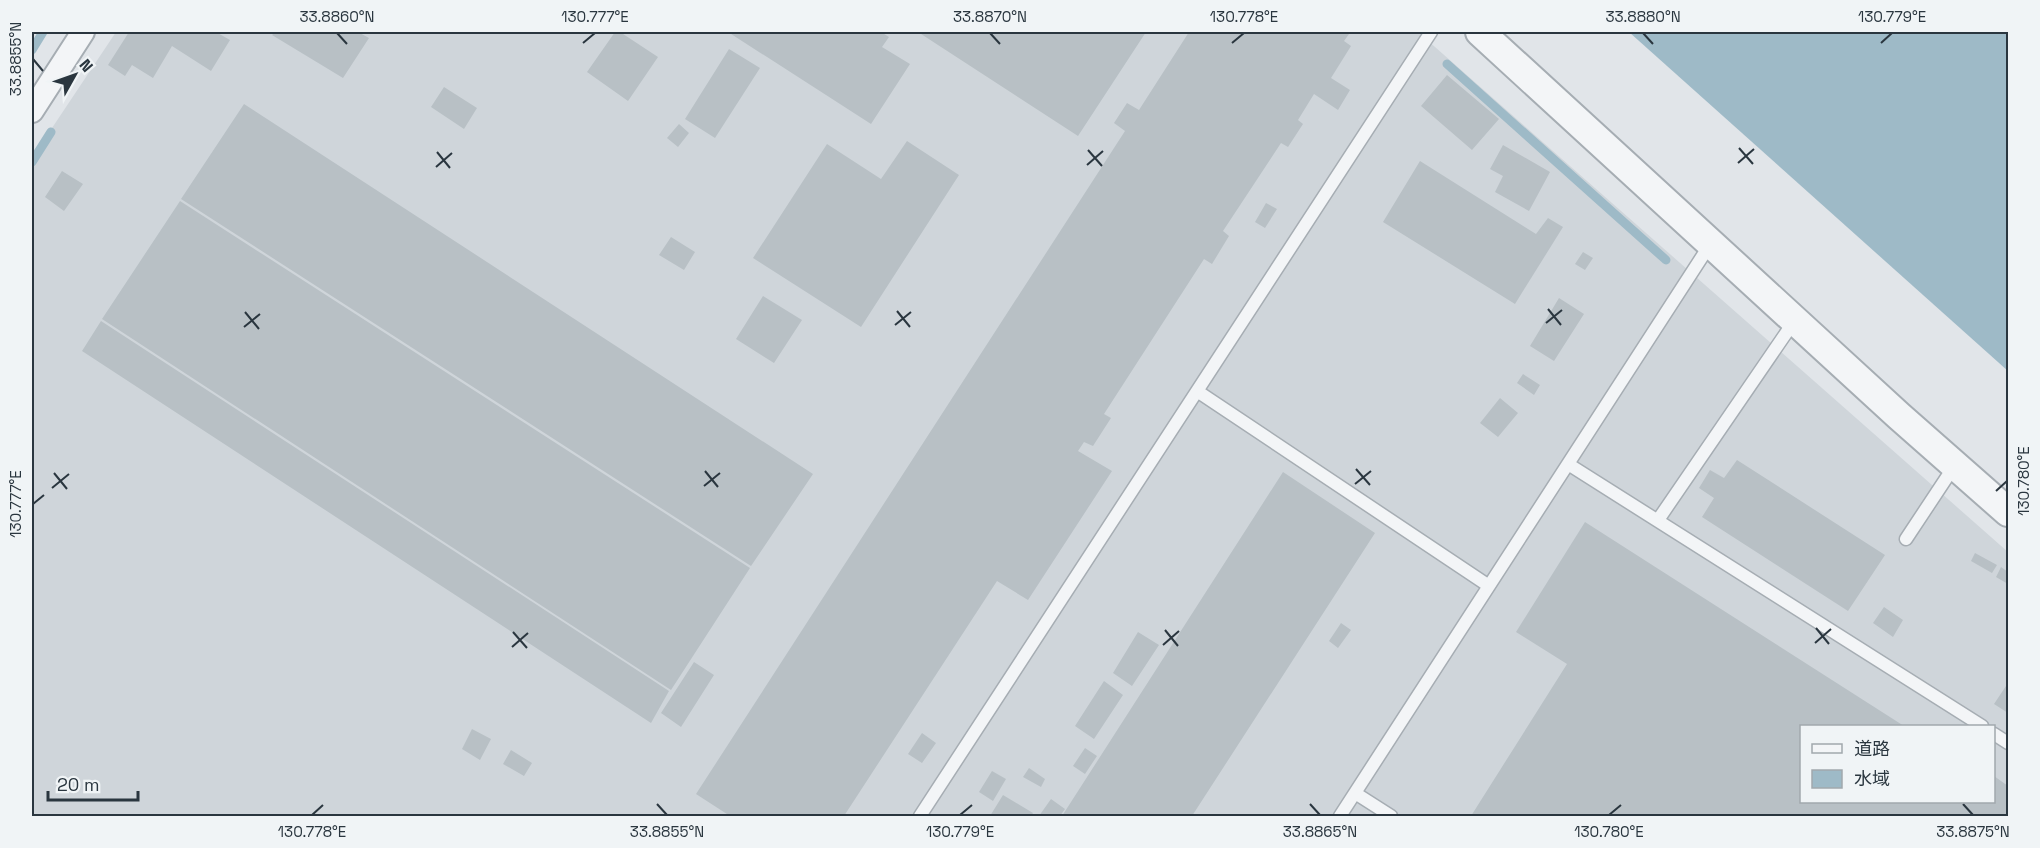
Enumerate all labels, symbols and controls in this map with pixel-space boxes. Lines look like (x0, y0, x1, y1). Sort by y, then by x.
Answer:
text: 33.8860°N (299, 7, 375, 26)
text: 130.777°E (561, 7, 629, 26)
text: 33.8870°N (953, 7, 1027, 26)
text: 130.778°E (1210, 7, 1278, 26)
text: 33.8880°N (1605, 7, 1681, 26)
text: 130.779°E (1858, 7, 1926, 26)
text: 33.8855°N (6, 22, 25, 96)
north arrow (45, 45, 105, 105)
text: N (75, 55, 98, 77)
text: 130.780°E (2014, 446, 2033, 516)
text: 130.777°E (6, 470, 25, 538)
legend (1800, 725, 1995, 803)
text: 道路 (1854, 737, 1890, 760)
scale bar (48, 764, 138, 802)
text: 水域 (1854, 767, 1890, 790)
text: 20 m (57, 773, 100, 796)
text: 130.778°E (278, 822, 346, 841)
text: 33.8855°N (630, 822, 704, 841)
text: 130.779°E (926, 822, 994, 841)
text: 33.8865°N (1283, 822, 1357, 841)
text: 130.780°E (1574, 822, 1644, 841)
text: 33.8875°N (1936, 822, 2010, 841)

